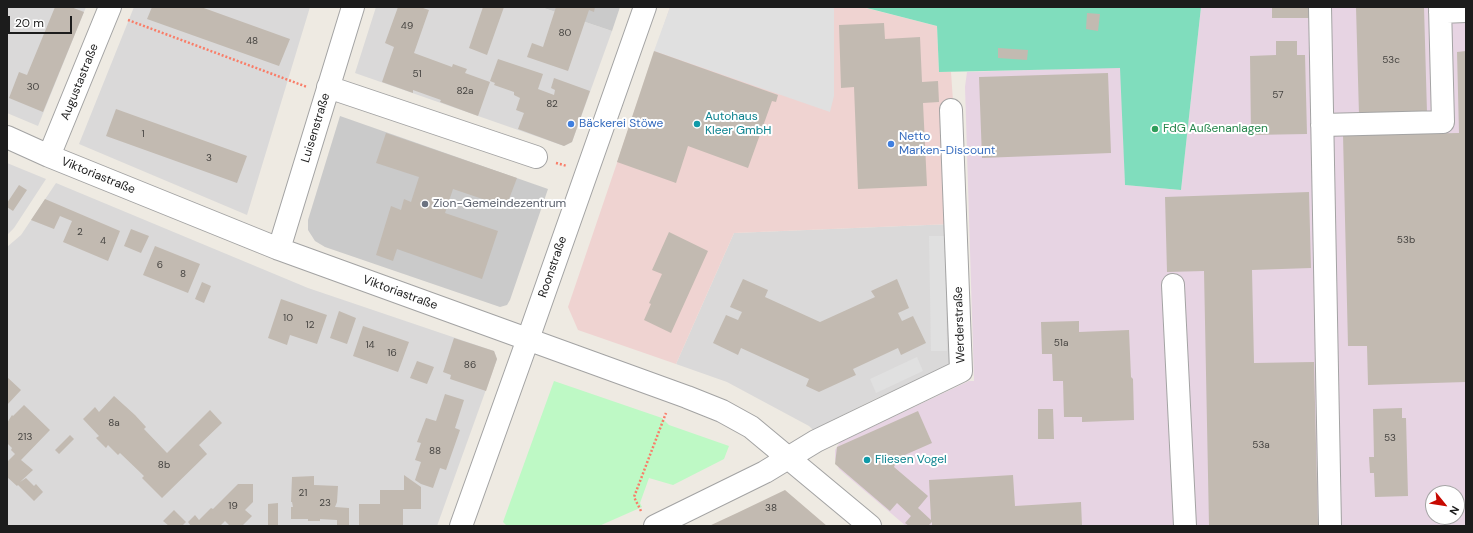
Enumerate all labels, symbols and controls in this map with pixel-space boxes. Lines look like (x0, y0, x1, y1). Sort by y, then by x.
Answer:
scale bar (10, 8, 74, 34)
text: 20 m (15, 15, 44, 31)
house number: 49 (401, 20, 413, 32)
house number: 80 (559, 27, 571, 39)
house number: 48 (246, 35, 258, 47)
street label: Augustastraße (58, 42, 102, 122)
house number: 53c (1382, 54, 1400, 66)
house number: 51 (412, 68, 422, 80)
house number: 30 (27, 81, 39, 93)
house number: 82a (456, 85, 474, 97)
house number: 57 (1272, 89, 1284, 101)
street label: Luisenstraße (299, 92, 333, 164)
house number: 82 (546, 98, 558, 110)
place label: Autohaus Kleer GmbH (705, 110, 771, 138)
place label: Bäckerei Stöwe (579, 117, 663, 131)
marker: Bäckerei Stöwe (566, 119, 576, 129)
marker: Autohaus Kleer GmbH (692, 119, 702, 129)
place label: FdG Außenanlagen (1163, 122, 1268, 136)
marker: FdG Außenanlagen (1150, 124, 1160, 134)
house number: 1 (141, 128, 145, 140)
place label: Netto Marken-Discount (899, 130, 995, 158)
marker: Netto Marken-Discount (886, 139, 896, 149)
house number: 3 (206, 152, 212, 164)
street label: Viktoriastraße (59, 155, 137, 197)
place label: Zion-Gemeindezentrum (433, 197, 566, 211)
marker: Zion-Gemeindezentrum (420, 199, 430, 209)
house number: 2 (77, 226, 83, 238)
street label: Roonstraße (536, 234, 570, 300)
house number: 53b (1397, 234, 1415, 246)
house number: 4 (100, 235, 106, 247)
house number: 6 (157, 259, 163, 271)
house number: 8 (180, 268, 186, 280)
street label: Viktoriastraße (361, 273, 439, 313)
street label: Werderstraße (951, 286, 969, 364)
house number: 10 (283, 312, 293, 324)
house number: 12 (306, 319, 314, 331)
house number: 51a (1054, 337, 1068, 349)
house number: 14 (365, 339, 375, 351)
house number: 16 (387, 347, 397, 359)
house number: 86 (464, 359, 476, 371)
house number: 8a (108, 417, 120, 429)
house number: 213 (18, 431, 32, 443)
house number: 53 (1384, 432, 1396, 444)
house number: 53a (1252, 439, 1270, 451)
house number: 88 (429, 445, 441, 457)
place label: Fliesen Vogel (875, 453, 947, 467)
marker: Fliesen Vogel (862, 455, 872, 465)
house number: 8b (158, 459, 170, 471)
north arrow (1425, 485, 1465, 525)
house number: 21 (299, 487, 307, 499)
house number: 23 (319, 497, 331, 509)
house number: 19 (228, 500, 238, 512)
house number: 38 (765, 502, 777, 514)
text: N (1446, 504, 1463, 517)

